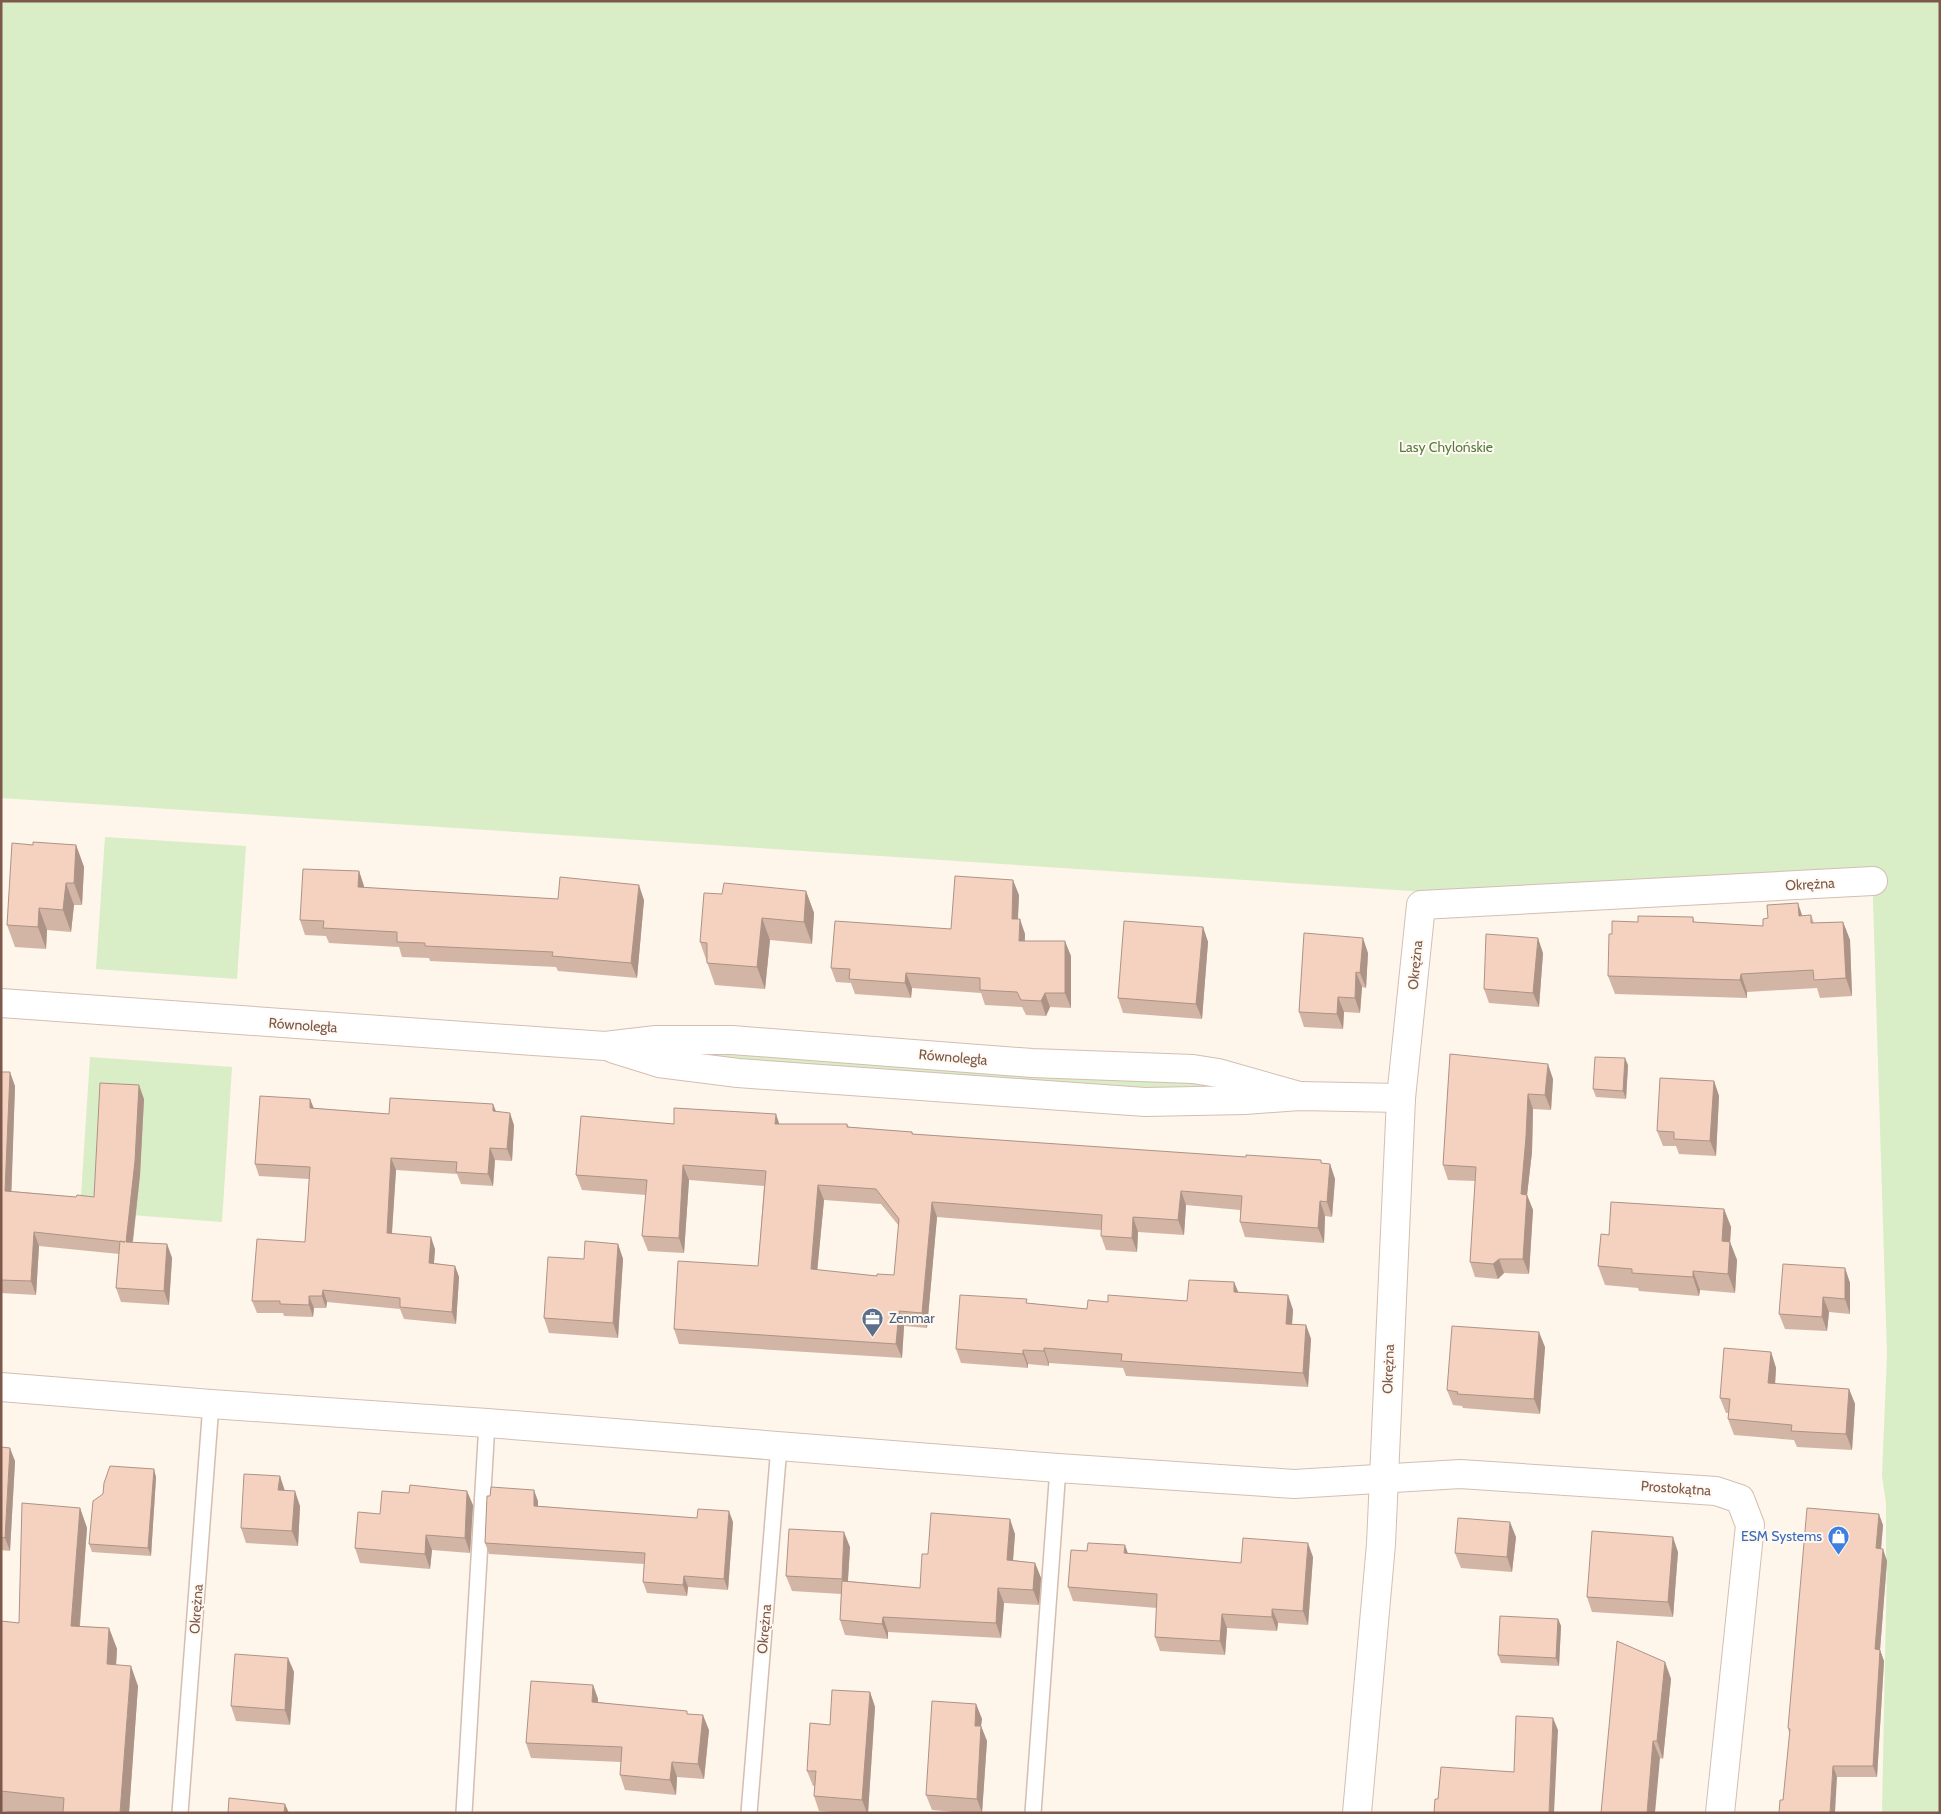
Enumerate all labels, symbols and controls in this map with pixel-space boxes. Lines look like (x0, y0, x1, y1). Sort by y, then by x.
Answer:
park label: Lasy Chylońskie (1399, 438, 1493, 456)
street label: Okrężna (1785, 874, 1836, 894)
street label: Okrężna (1403, 939, 1427, 991)
street label: Równoległa (268, 1014, 338, 1036)
street label: Równoległa (918, 1045, 988, 1069)
office icon: Zenmar (861, 1306, 885, 1337)
place label: Zenmar (889, 1309, 935, 1327)
street label: Okrężna (1378, 1344, 1398, 1394)
street label: Prostokątna (1640, 1477, 1712, 1499)
shop icon: ESM Systems (1826, 1524, 1850, 1555)
place label: ESM Systems (1741, 1527, 1822, 1545)
street label: Okrężna (185, 1583, 207, 1634)
street label: Okrężna (753, 1603, 775, 1655)

